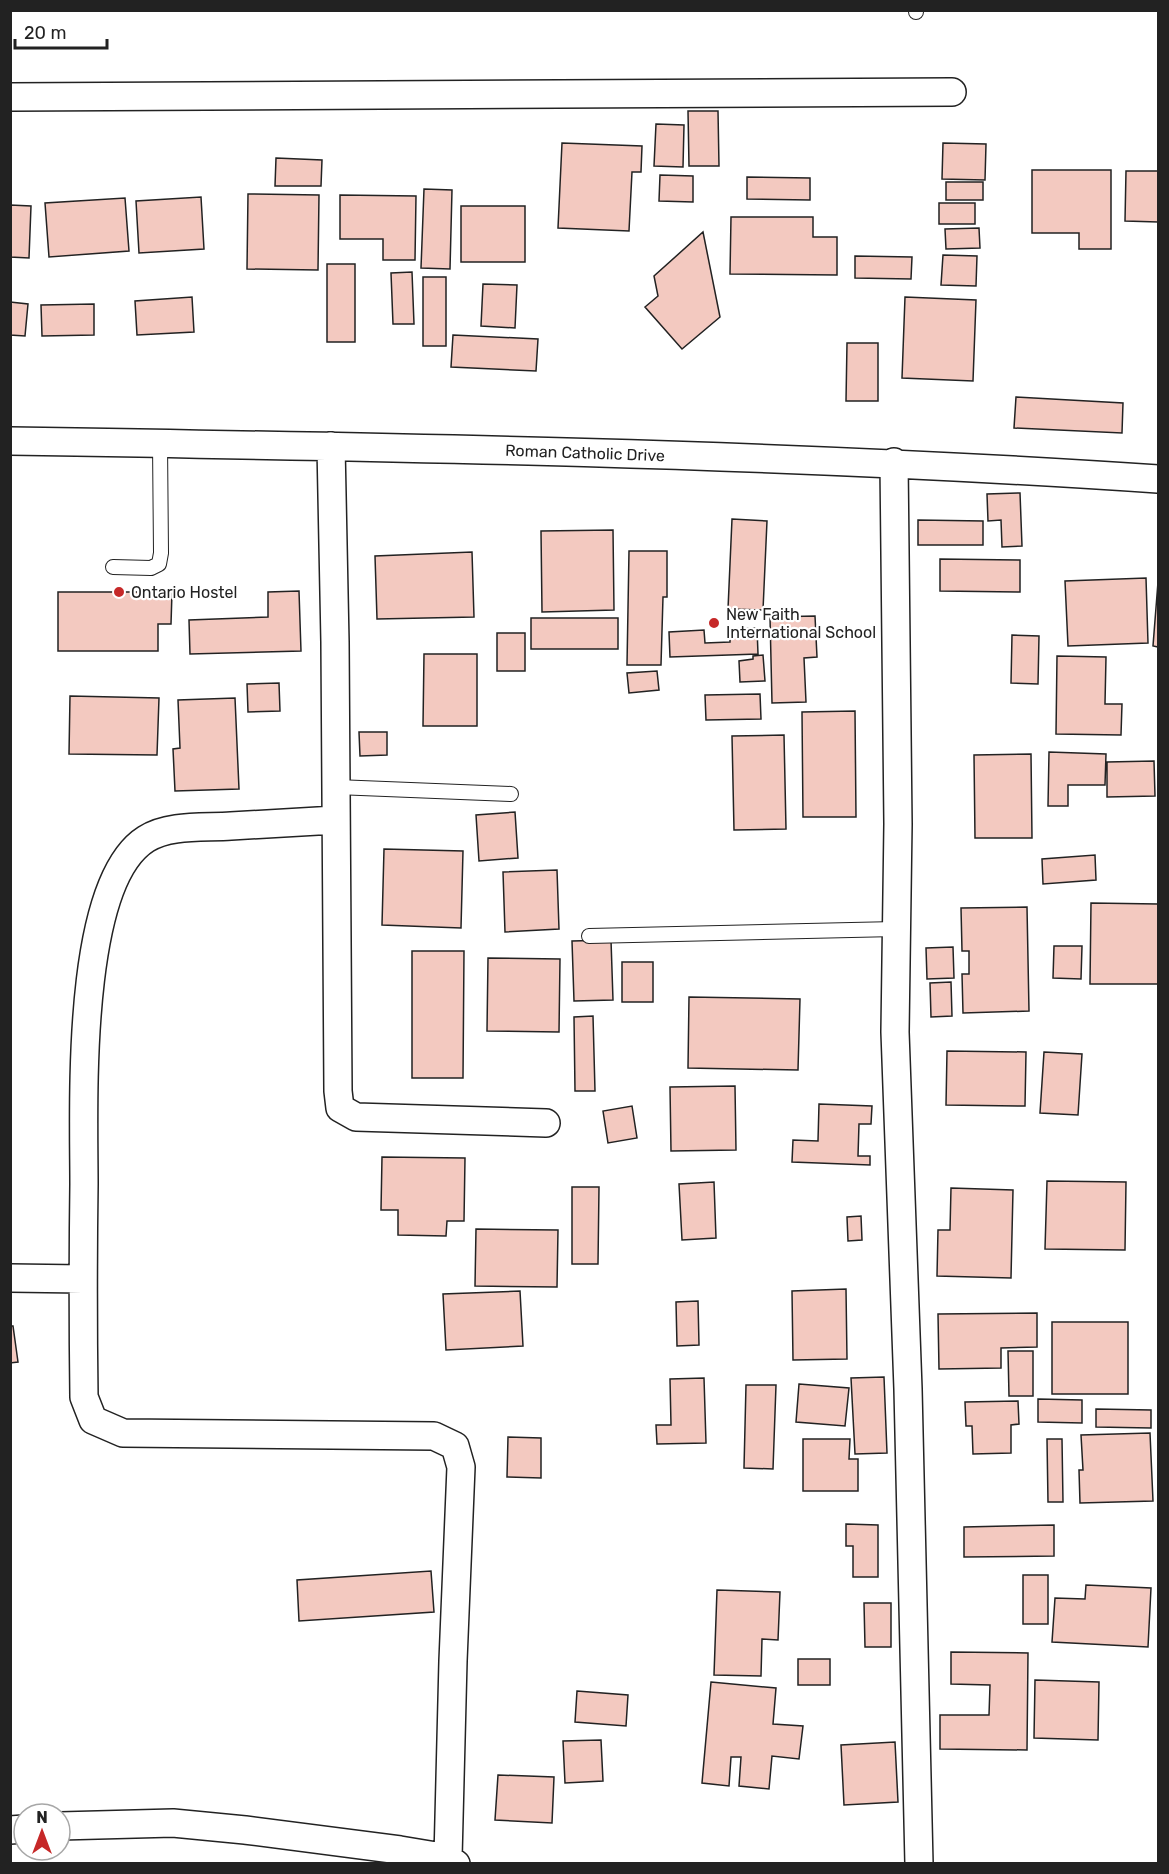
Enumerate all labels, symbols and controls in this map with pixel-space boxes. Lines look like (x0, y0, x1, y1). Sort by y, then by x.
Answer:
scale bar (15, 12, 106, 50)
text: 20 m (24, 22, 66, 44)
street label: Roman Catholic Drive (505, 441, 665, 465)
place label: Ontario Hostel (131, 583, 237, 602)
marker: Ontario Hostel (112, 585, 126, 599)
place label: New Faith International School (726, 605, 876, 642)
marker: New Faith International School (707, 616, 721, 630)
north arrow (12, 1802, 72, 1862)
text: N (36, 1808, 48, 1827)

